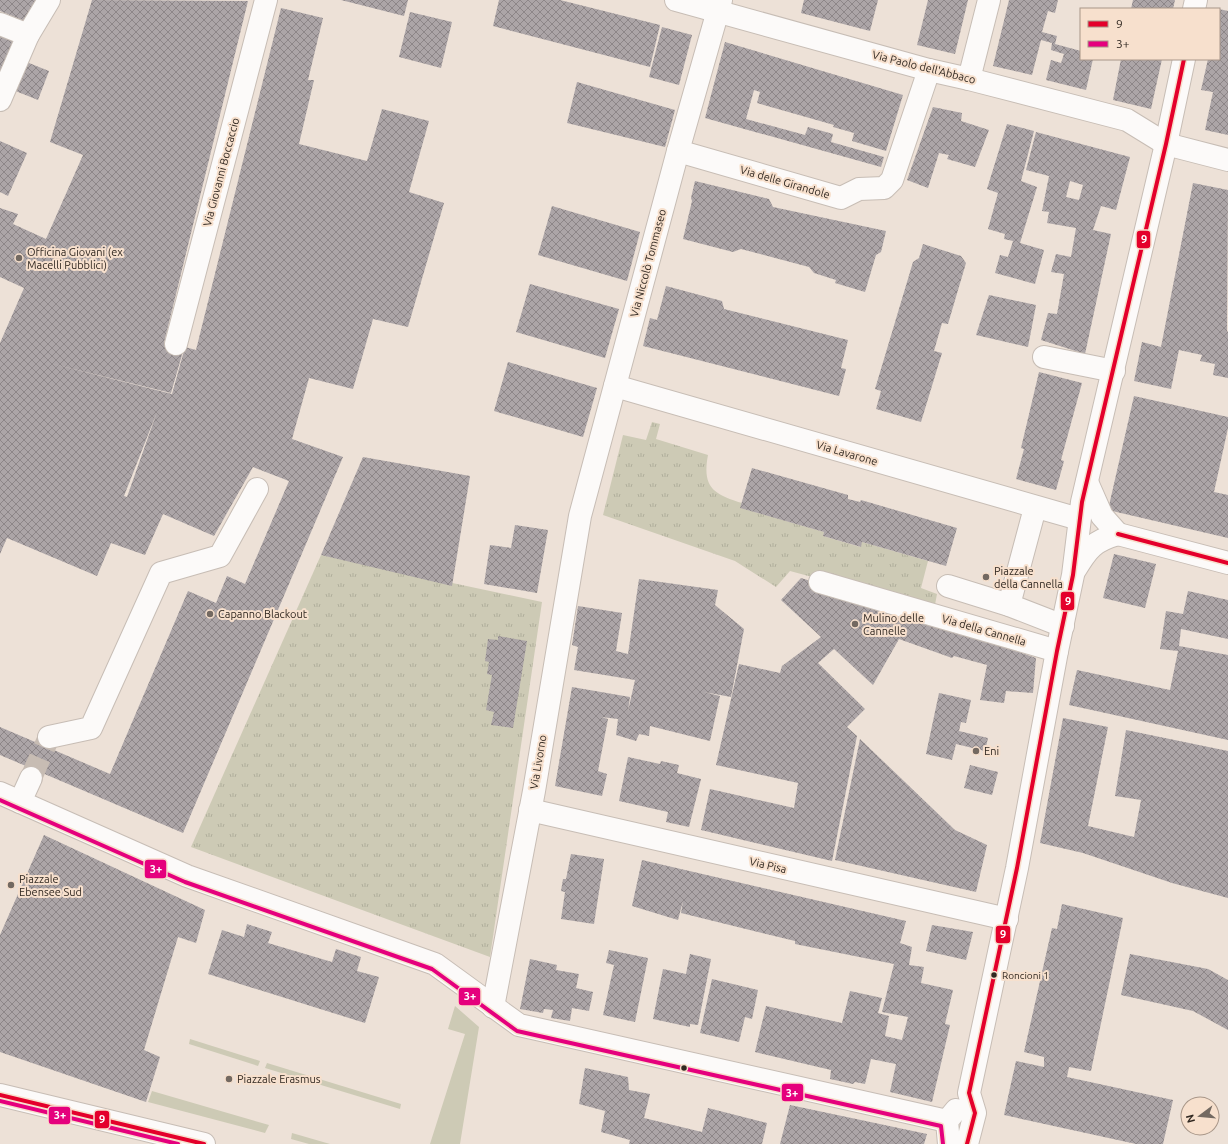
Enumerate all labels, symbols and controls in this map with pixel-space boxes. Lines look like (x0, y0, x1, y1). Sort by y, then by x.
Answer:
legend (1080, 8, 1220, 60)
text: 9 (1116, 17, 1123, 30)
text: 3+ (1116, 37, 1130, 50)
street label: Via Paolo dell'Abbaco (871, 48, 977, 86)
street label: Via Giovanni Boccaccio (201, 116, 241, 228)
street label: Via delle Girandole (739, 163, 831, 201)
street label: Via Niccolò Tommaseo (628, 208, 668, 318)
line badge: 9 (1136, 230, 1151, 249)
text: 9 (1141, 233, 1147, 245)
place label: Officina Giovani (ex Macelli Pubblici) (27, 246, 123, 272)
marker: Officina Giovani (ex Macelli Pubblici) (14, 253, 24, 263)
street label: Via Lavarone (815, 438, 879, 468)
place label: Piazzale della Cannella (994, 565, 1063, 590)
marker: Piazzale della Cannella (981, 572, 991, 582)
line badge: 9 (1060, 591, 1075, 611)
text: 9 (1065, 595, 1071, 607)
place label: Capanno Blackout (218, 608, 308, 620)
marker: Capanno Blackout (205, 609, 215, 619)
place label: Mulino delle Cannelle (863, 612, 924, 637)
street label: Via della Cannella (940, 612, 1028, 648)
marker: Mulino delle Cannelle (850, 619, 860, 629)
street label: Via Livorno (527, 734, 549, 790)
place label: Eni (984, 745, 999, 757)
marker: Eni (971, 746, 981, 756)
street label: Via Pisa (748, 855, 788, 875)
line badge: 3+ (144, 859, 167, 879)
text: 3+ (150, 863, 162, 875)
place label: Piazzale Ebensee Sud (19, 873, 82, 898)
marker: Piazzale Ebensee Sud (6, 880, 16, 890)
line badge: 9 (995, 925, 1011, 944)
text: 9 (1000, 928, 1006, 940)
marker: Roncioni 1 (989, 970, 999, 980)
place label: Roncioni 1 (1002, 970, 1049, 981)
line badge: 3+ (458, 987, 481, 1006)
text: 3+ (464, 990, 476, 1002)
unlabelled marker (679, 1063, 689, 1073)
place label: Piazzale Erasmus (237, 1073, 321, 1085)
marker: Piazzale Erasmus (224, 1074, 234, 1084)
line badge: 3+ (781, 1083, 804, 1102)
text: 3+ (786, 1087, 798, 1099)
north arrow (1180, 1096, 1220, 1136)
line badge: 3+ (48, 1106, 71, 1125)
text: 3+ (54, 1109, 66, 1121)
line badge: 9 (94, 1110, 110, 1129)
text: 9 (99, 1113, 105, 1125)
text: N (1183, 1113, 1197, 1124)

